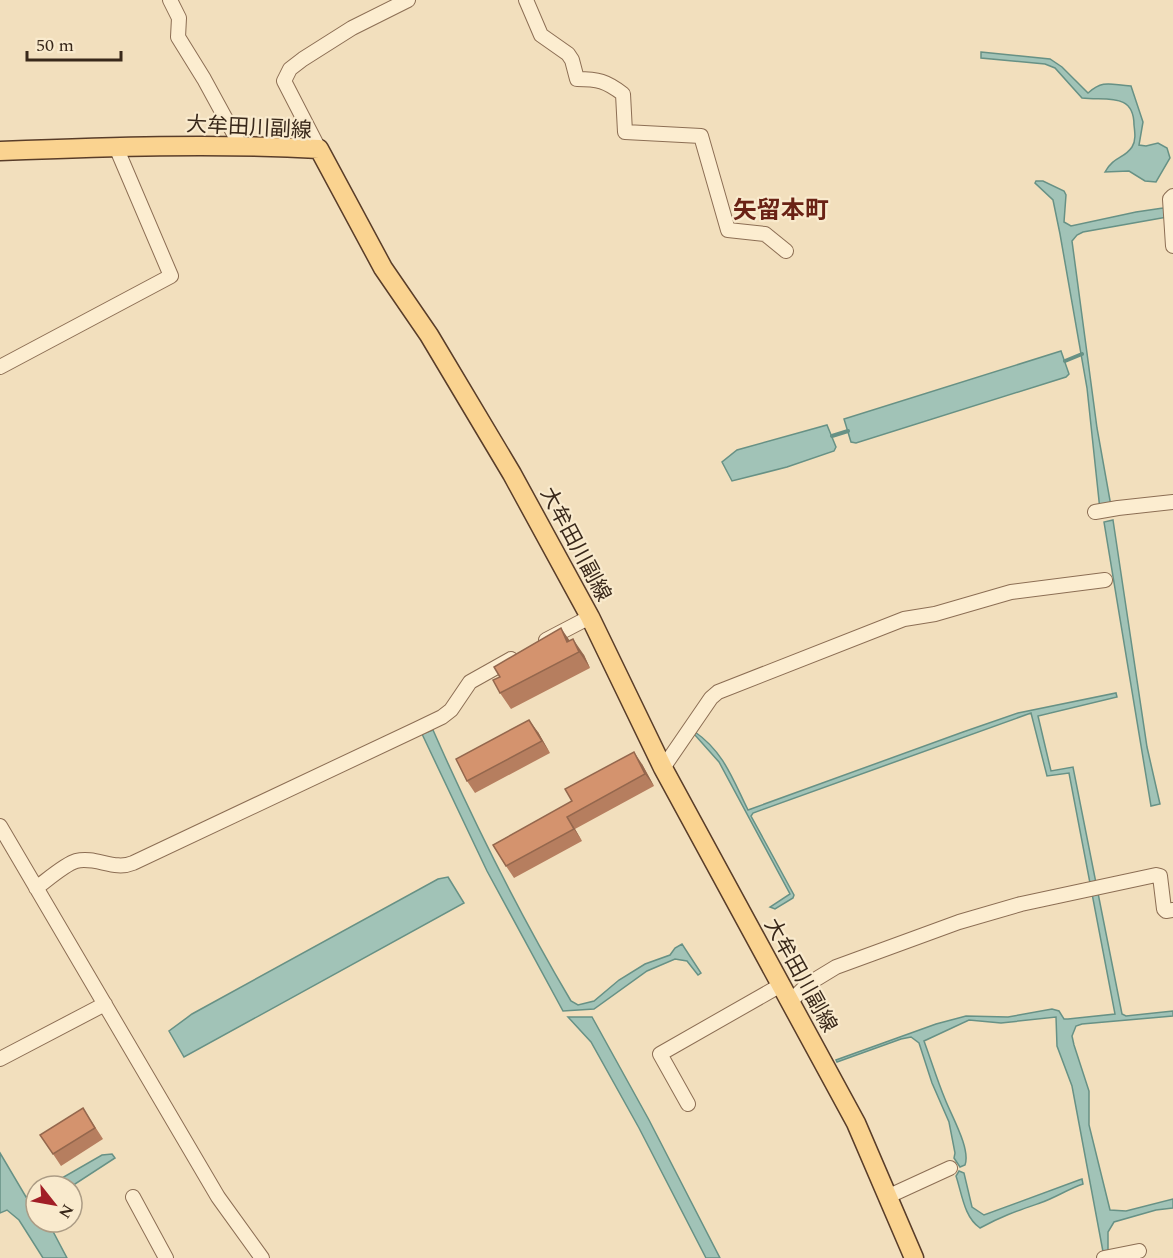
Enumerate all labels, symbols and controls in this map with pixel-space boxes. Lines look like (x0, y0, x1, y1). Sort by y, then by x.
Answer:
scale bar (27, 24, 122, 62)
text: 50 m (36, 32, 74, 59)
street label: 大牟田川副線 (185, 109, 313, 147)
district label: 矢留本町 (733, 193, 829, 229)
street label: 大牟田川副線 (531, 481, 619, 608)
street label: 大牟田川副線 (756, 913, 845, 1038)
north arrow (24, 1174, 84, 1234)
text: N (52, 1199, 80, 1223)

